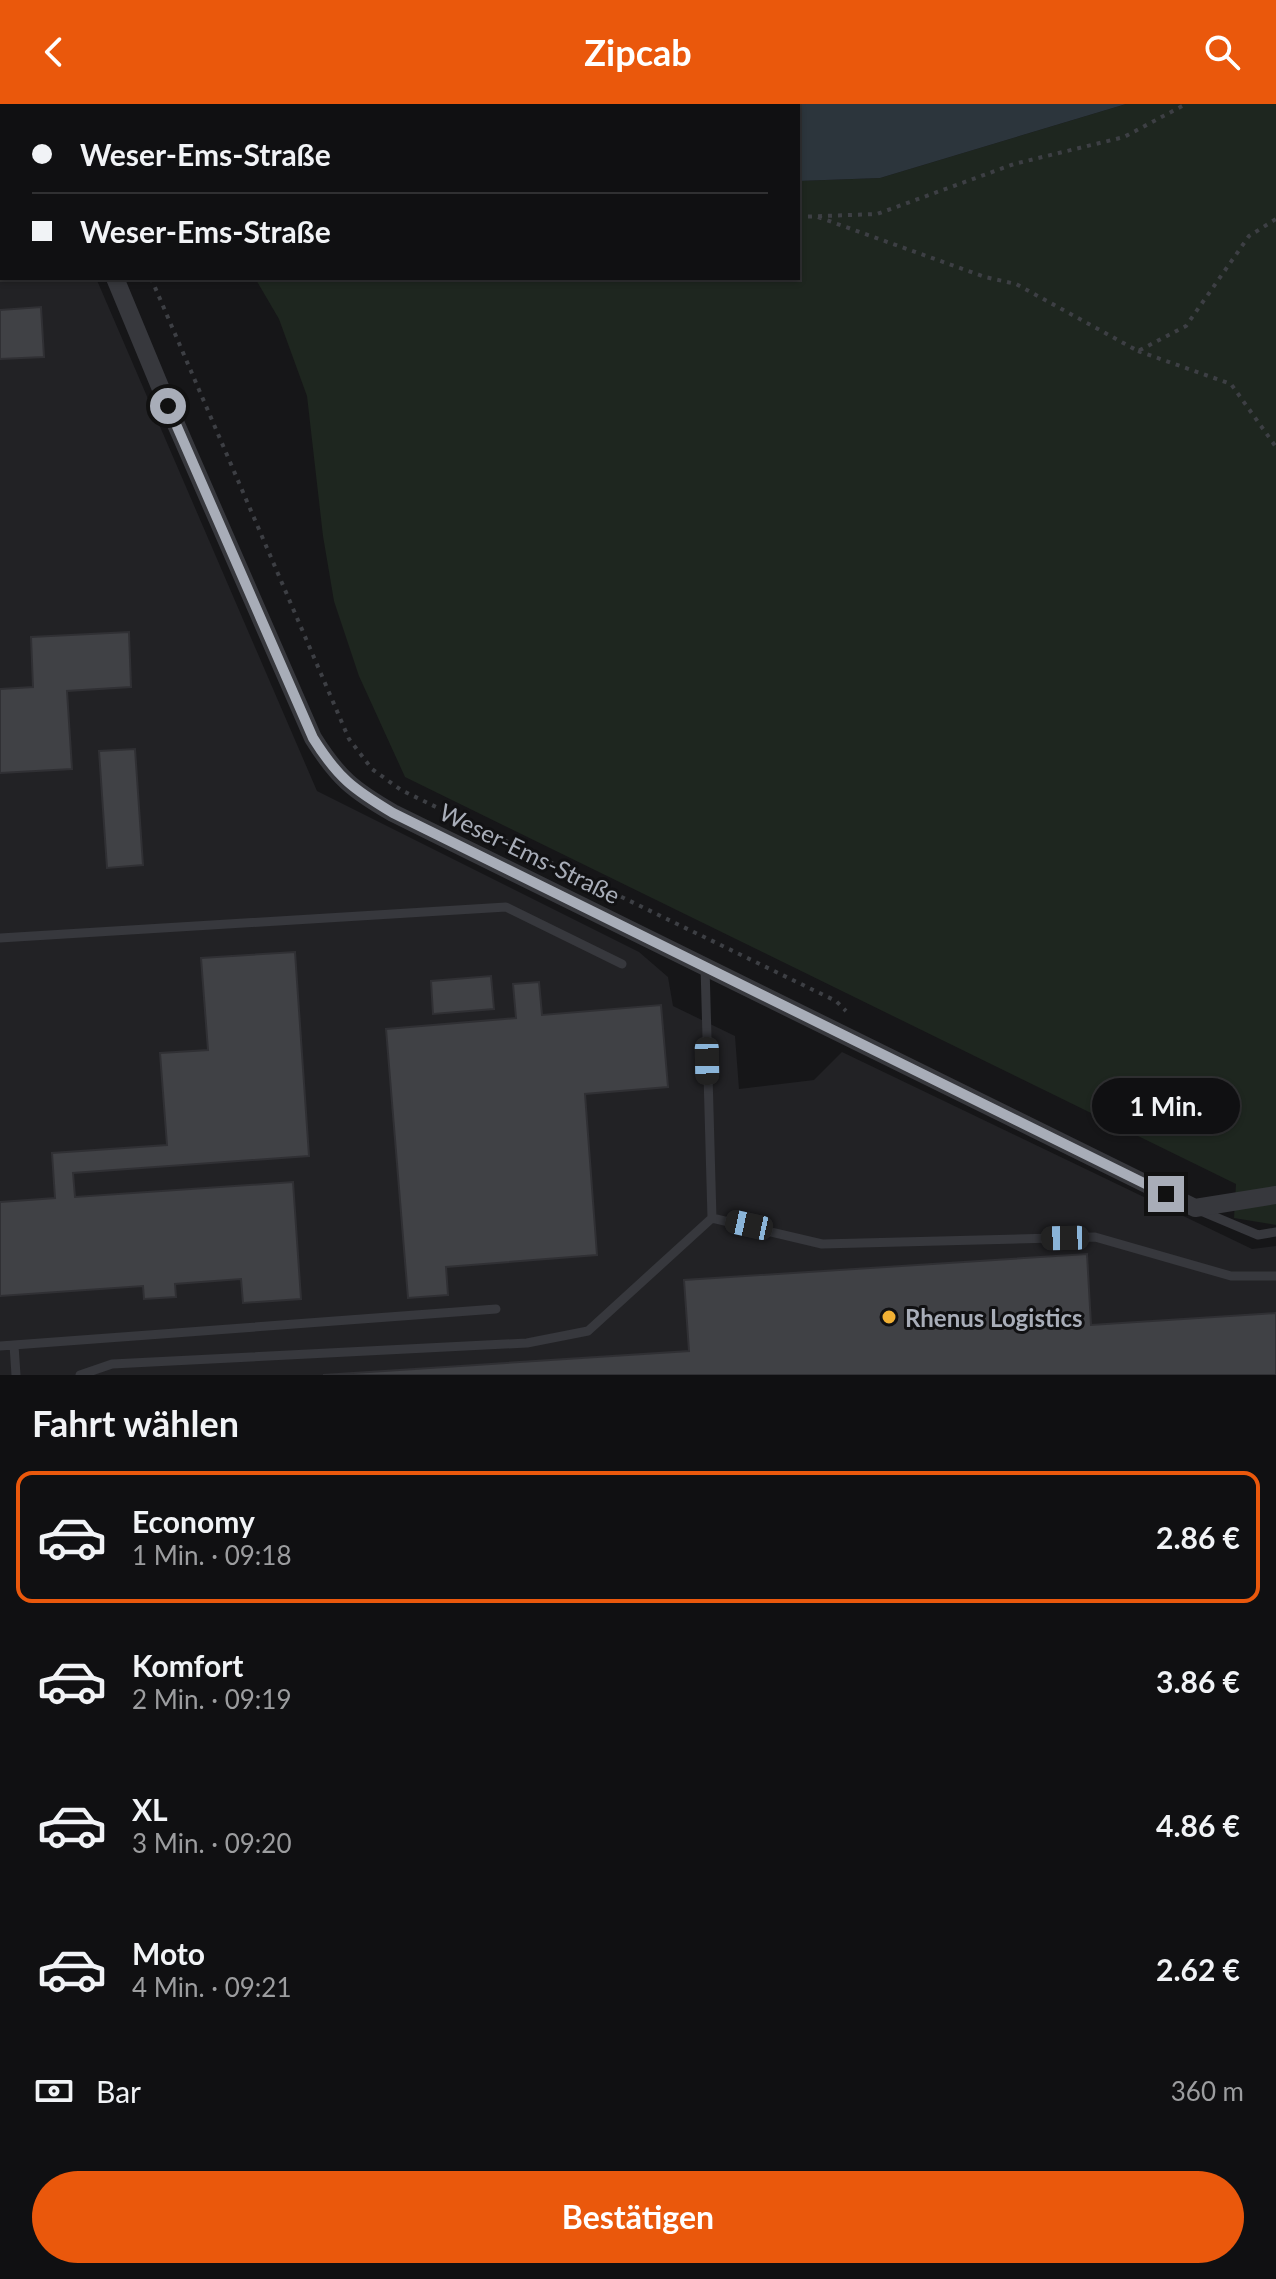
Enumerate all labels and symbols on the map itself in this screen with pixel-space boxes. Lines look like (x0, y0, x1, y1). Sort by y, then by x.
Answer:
route start (150, 388, 186, 424)
street label: Weser-Ems-Straße (435, 797, 625, 909)
car (695, 1037, 719, 1085)
callout: 1 Min. (1092, 1078, 1240, 1134)
route end (1148, 1176, 1184, 1212)
car (723, 1208, 775, 1242)
car (1041, 1226, 1089, 1250)
place label: Rhenus Logistics (905, 1303, 1083, 1332)
marker: Rhenus Logistics (880, 1308, 898, 1326)

